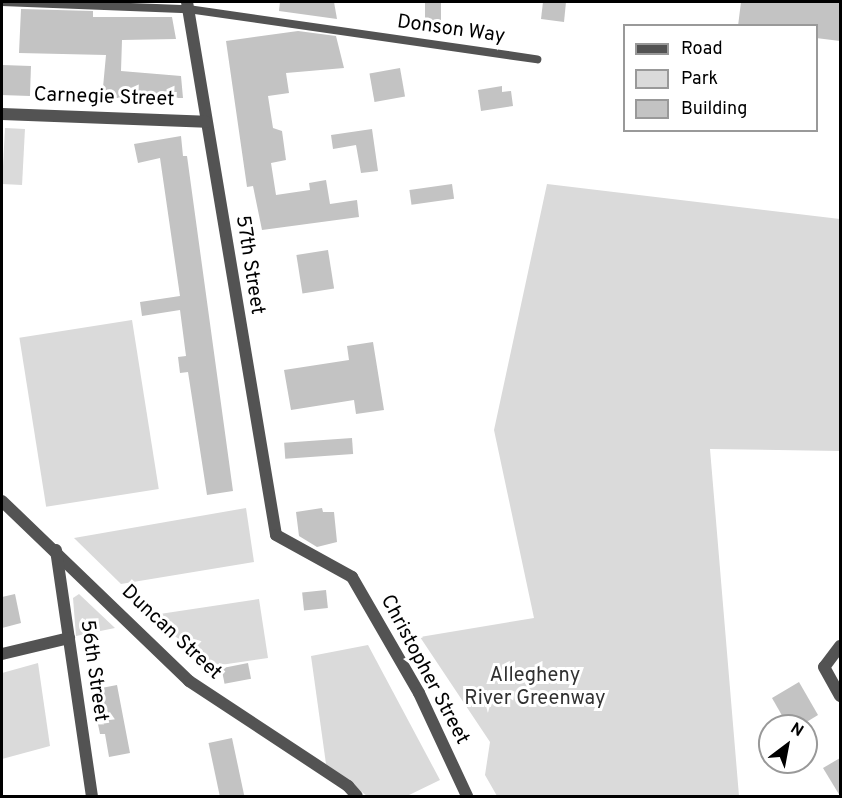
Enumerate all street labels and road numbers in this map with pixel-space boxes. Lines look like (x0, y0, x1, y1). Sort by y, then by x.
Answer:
street label: Donson Way (395, 11, 507, 49)
street label: Carnegie Street (33, 84, 175, 112)
street label: 57th Street (229, 214, 269, 316)
street label: Duncan Street (116, 581, 226, 685)
street label: Christopher Street (374, 591, 474, 749)
street label: 56th Street (74, 619, 112, 723)

